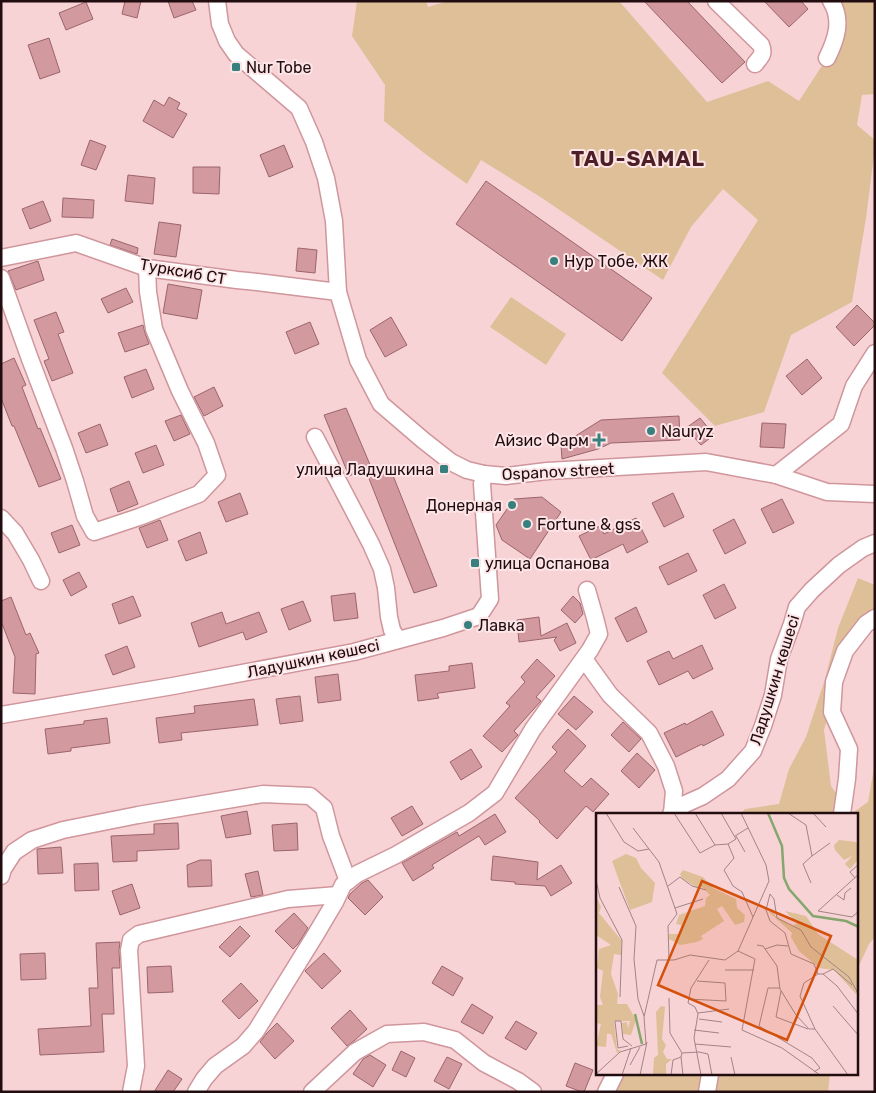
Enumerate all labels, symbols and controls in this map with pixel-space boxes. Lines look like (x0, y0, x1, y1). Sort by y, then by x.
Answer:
place label: Nur Tobe (246, 58, 311, 77)
marker: Nur Tobe (230, 61, 242, 73)
district label: TAU-SAMAL (571, 146, 705, 171)
place label: Нур Тобе, ЖК (564, 252, 668, 271)
street label: Турксиб СТ (138, 255, 228, 288)
marker: Нур Тобе, ЖК (548, 255, 560, 267)
place label: Nauryz (661, 422, 714, 441)
marker: Nauryz (645, 425, 657, 437)
place label: Айзис Фарм (495, 431, 589, 450)
marker: Айзис Фарм (593, 434, 605, 446)
street label: Ospanov street (501, 459, 615, 484)
place label: улица Ладушкина (296, 460, 434, 479)
marker: улица Ладушкина (438, 463, 450, 475)
place label: Донерная (426, 496, 502, 515)
marker: Донерная (506, 499, 518, 511)
place label: Fortune & gss (537, 515, 641, 534)
marker: Fortune & gss (521, 518, 533, 530)
place label: улица Оспанова (485, 554, 610, 573)
marker: улица Оспанова (469, 557, 481, 569)
street label: Ладушкин көшесі (746, 613, 803, 748)
place label: Лавка (478, 616, 525, 635)
marker: Лавка (462, 619, 474, 631)
street label: Ладушкин көшесі (245, 635, 381, 682)
inset map (596, 813, 858, 1076)

